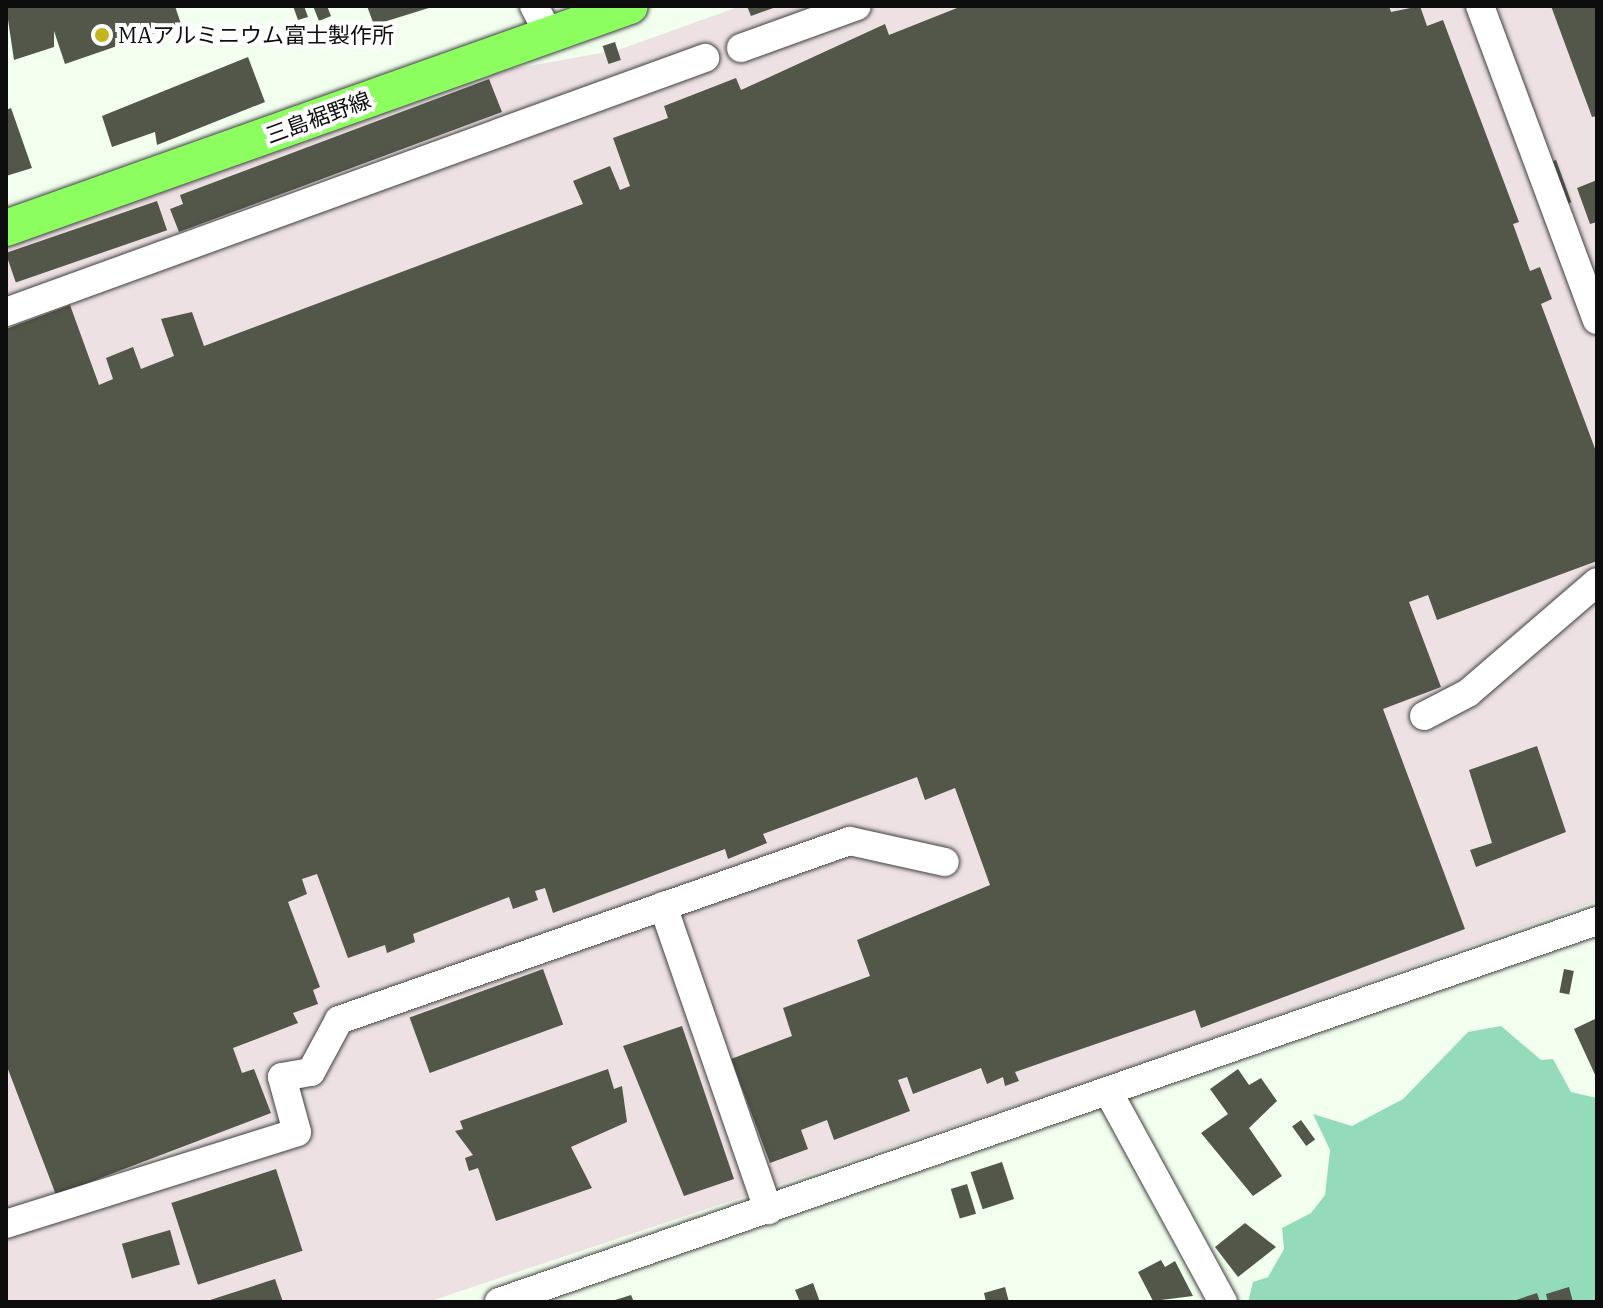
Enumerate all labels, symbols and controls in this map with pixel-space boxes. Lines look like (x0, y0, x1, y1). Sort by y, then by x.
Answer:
place label: MAアルミニウム富士製作所 (118, 22, 394, 48)
marker: MAアルミニウム富士製作所 (93, 26, 111, 44)
street label: 三島裾野線 (262, 86, 374, 148)

